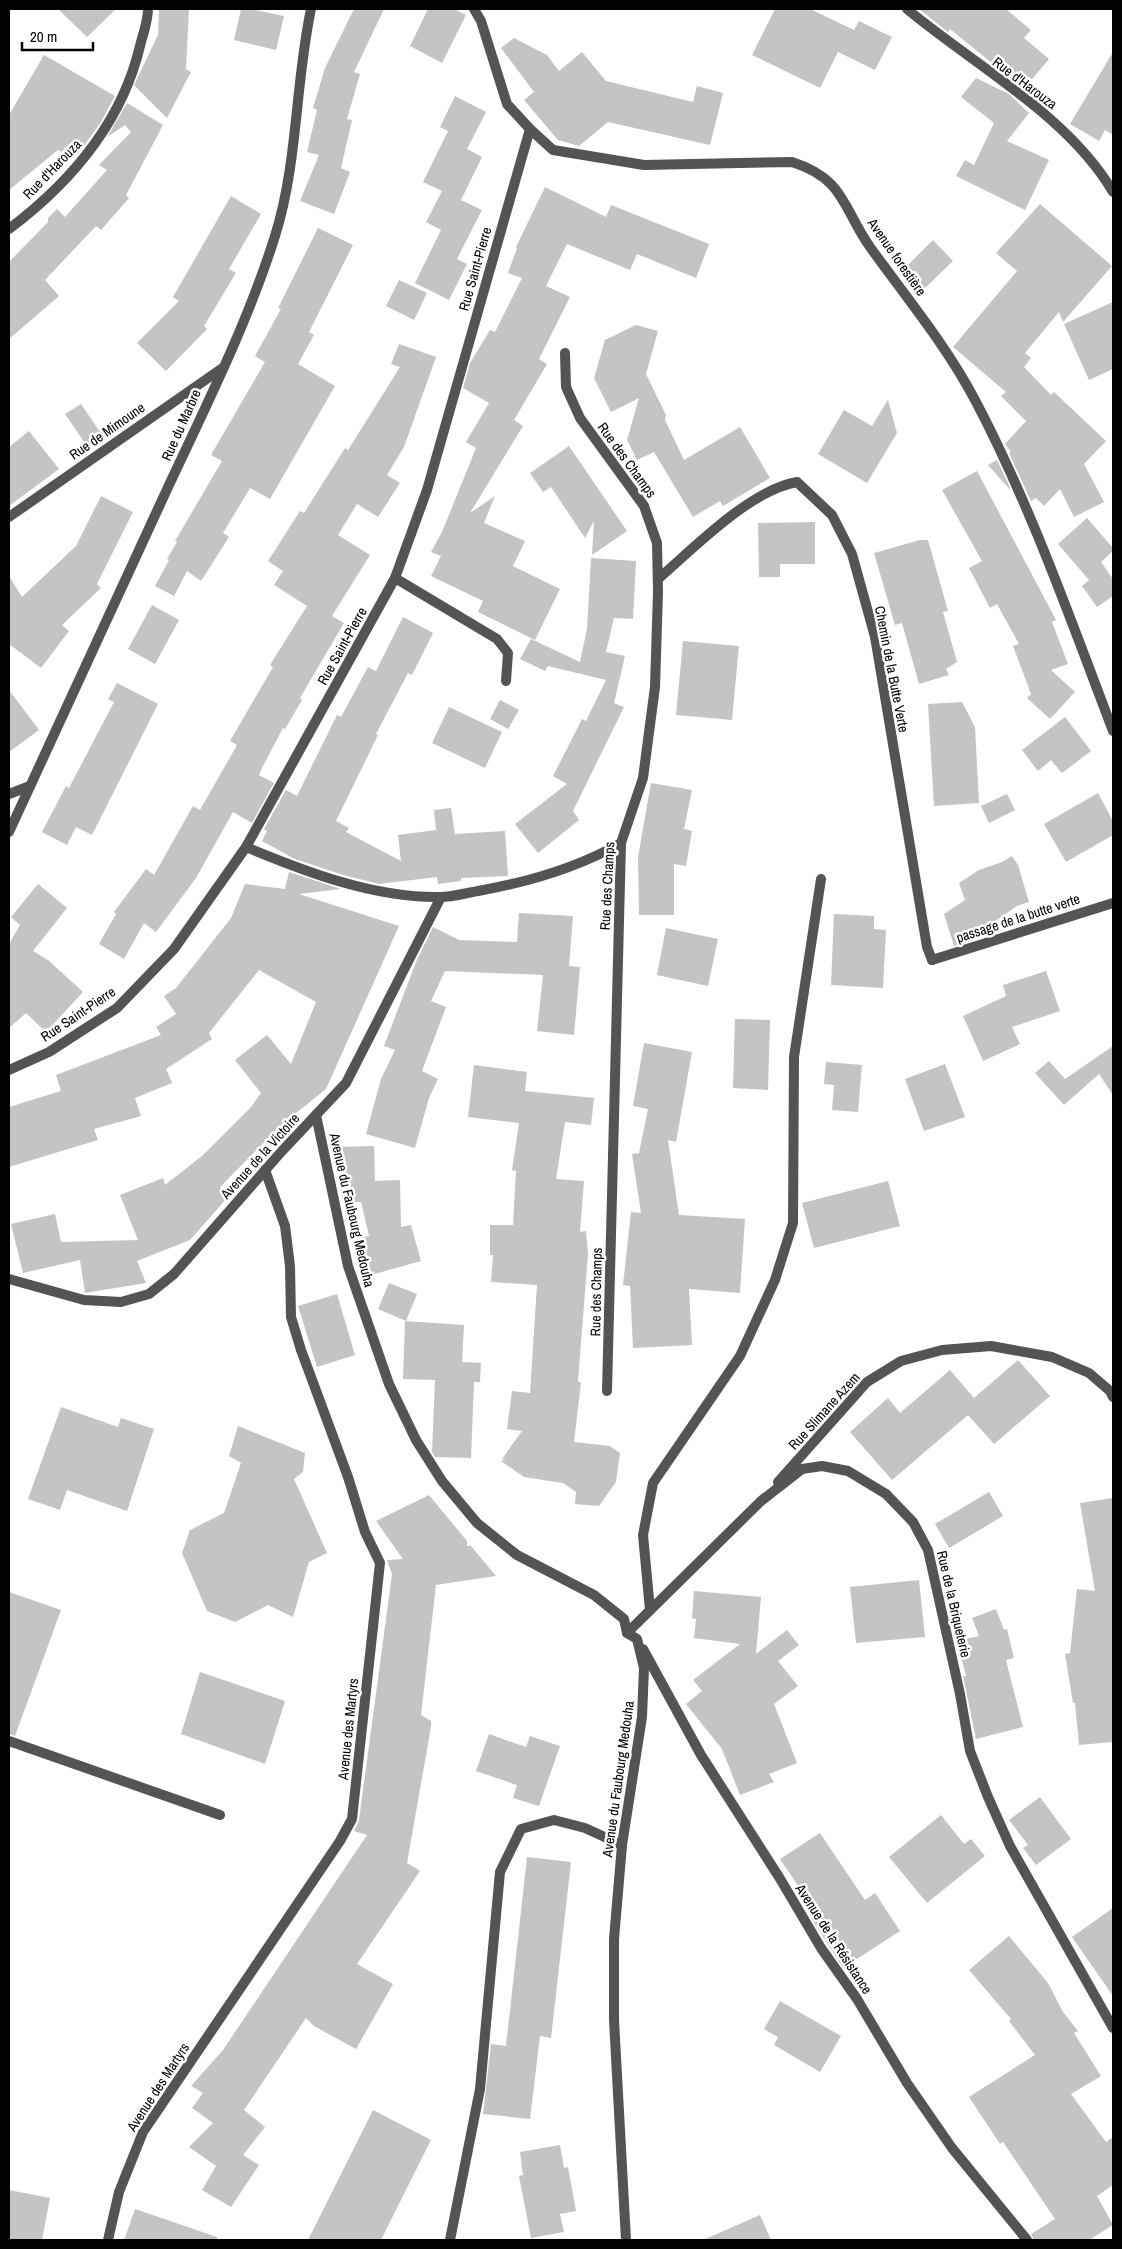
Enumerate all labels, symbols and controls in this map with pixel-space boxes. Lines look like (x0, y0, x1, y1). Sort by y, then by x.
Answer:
scale bar (22, 20, 94, 52)
text: 20 m (30, 26, 57, 47)
street label: Rue d'Harouza (989, 53, 1061, 113)
street label: Rue d'Harouza (19, 135, 85, 203)
street label: Avenue forestière (863, 214, 930, 299)
street label: Rue Saint-Pierre (454, 225, 496, 313)
street label: Rue du Marbre (157, 386, 205, 464)
street label: Rue de Mimoune (66, 398, 148, 464)
street label: Rue des Champs (594, 419, 660, 501)
street label: Rue Saint-Pierre (313, 604, 371, 688)
street label: Chemin de la Butte Verte (871, 604, 913, 734)
street label: Rue des Champs (596, 841, 618, 931)
street label: passage de la butte verte (954, 890, 1082, 946)
street label: Rue Saint-Pierre (37, 982, 119, 1046)
street label: Avenue de la Victoire (216, 1109, 303, 1203)
street label: Avenue du Faubourg Medouha (325, 1130, 379, 1289)
street label: Rue des Champs (586, 1247, 606, 1337)
street label: Rue Slimane Azem (784, 1368, 864, 1454)
street label: Rue de la Briqueterie (933, 1549, 975, 1659)
street label: Avenue des Martyrs (334, 1677, 362, 1782)
street label: Avenue du Faubourg Medouha (598, 1699, 638, 1859)
street label: Avenue de la Résistance (791, 1880, 876, 1997)
street label: Avenue des Martyrs (122, 2039, 193, 2135)

